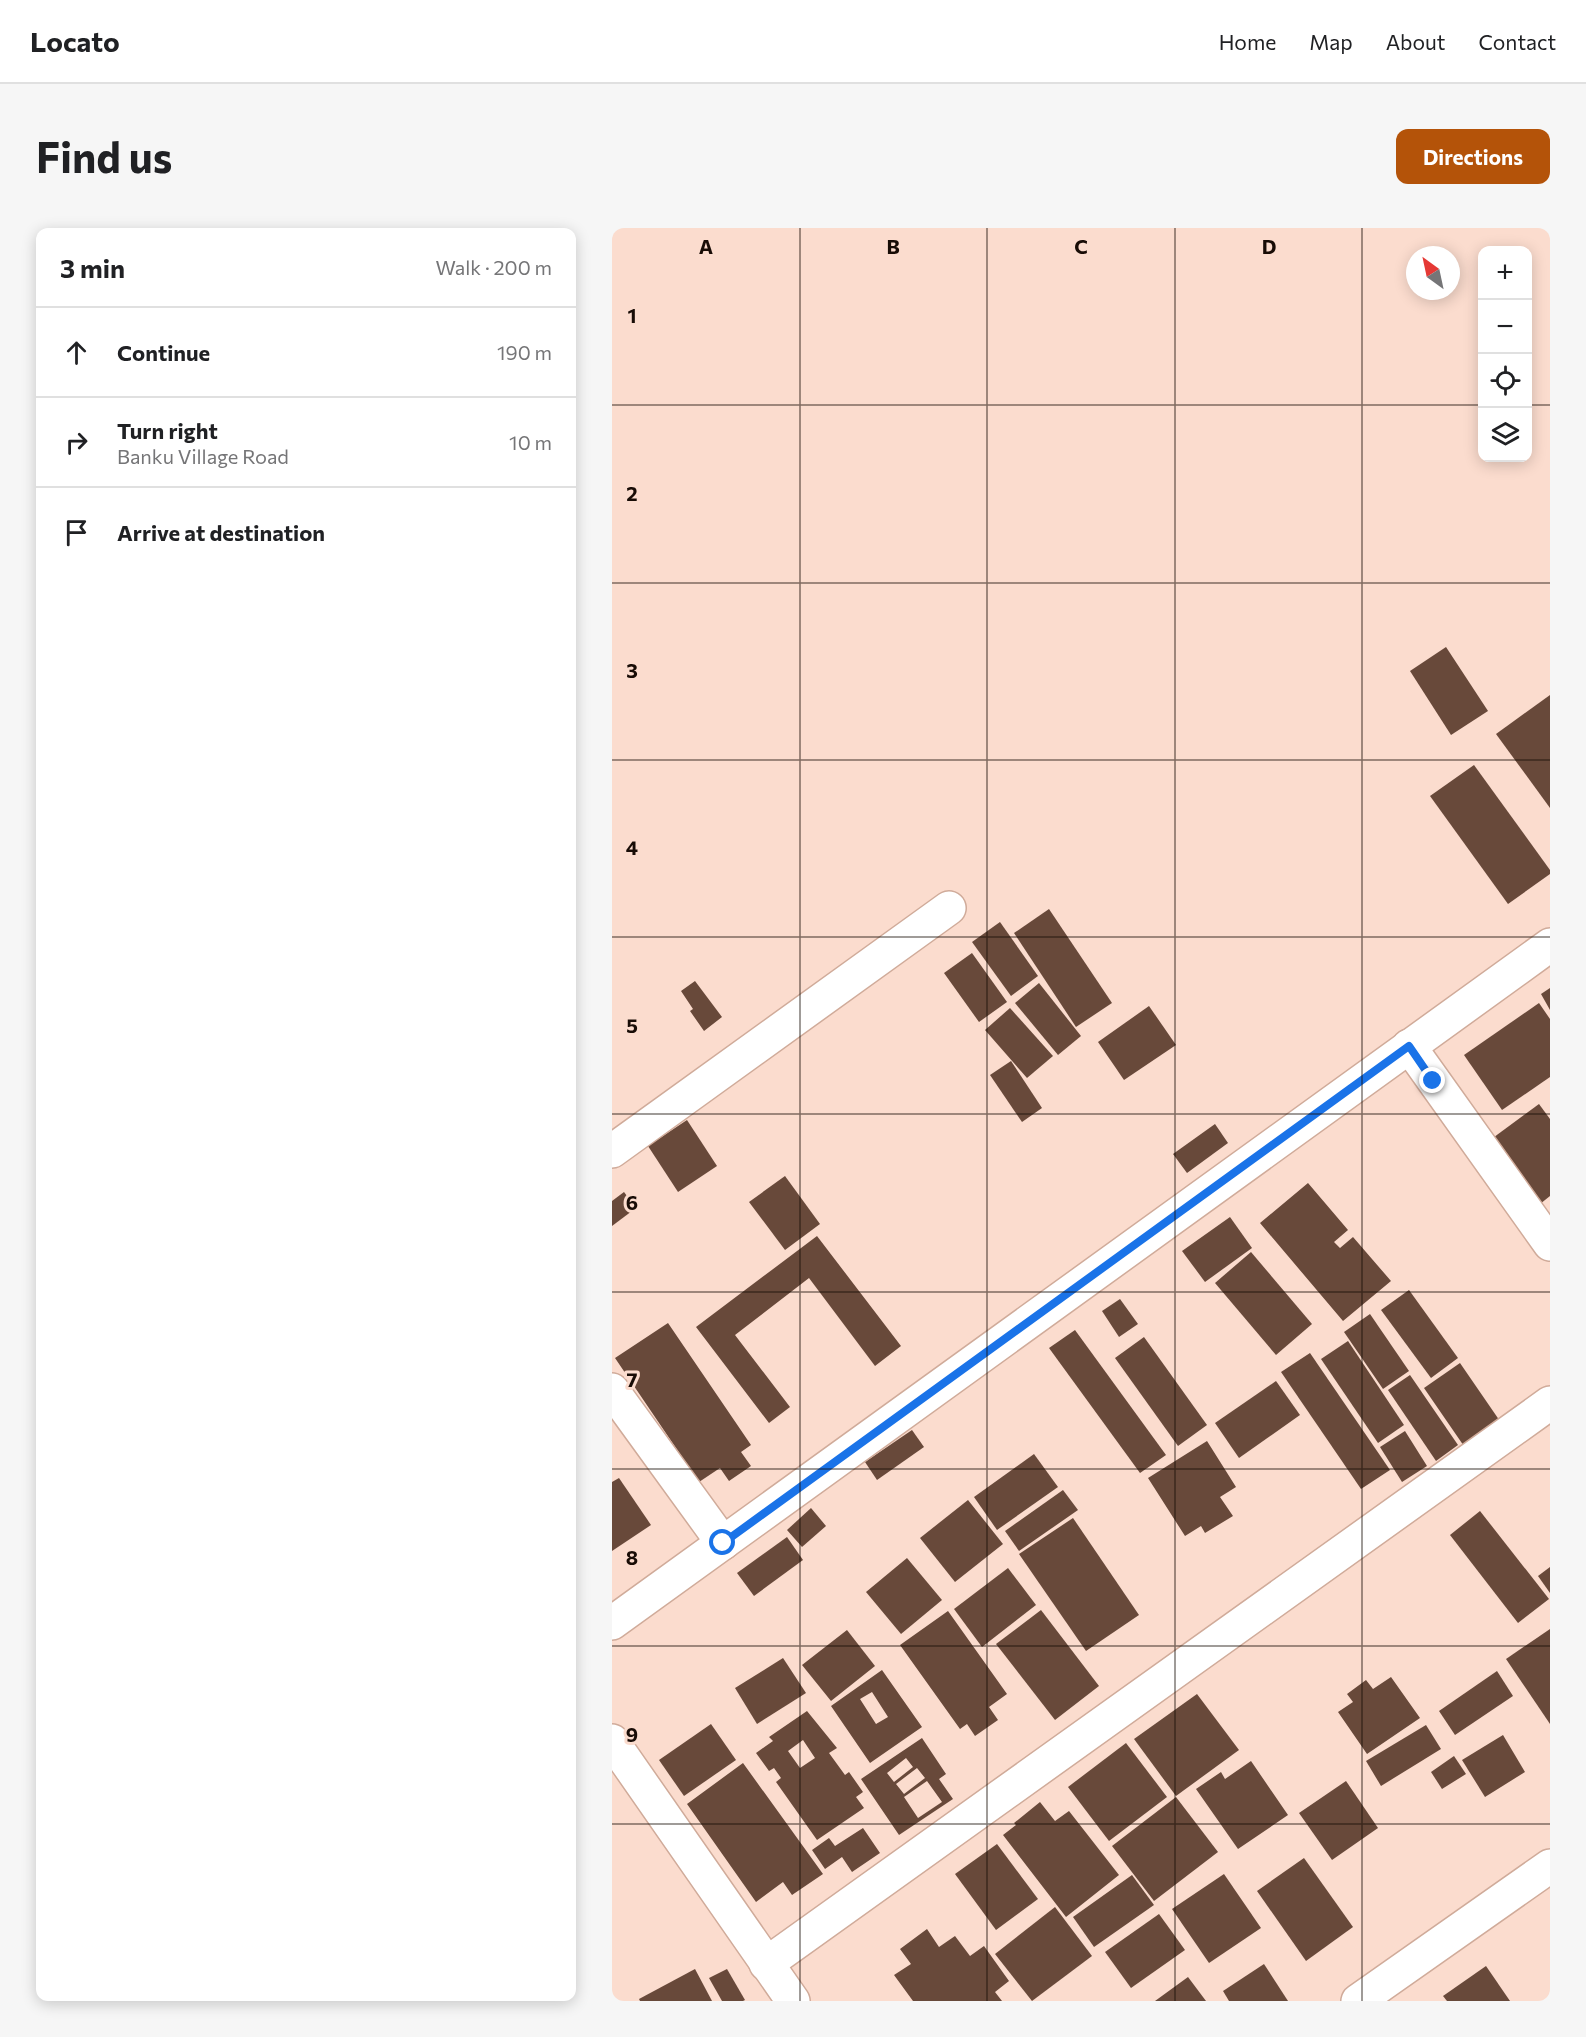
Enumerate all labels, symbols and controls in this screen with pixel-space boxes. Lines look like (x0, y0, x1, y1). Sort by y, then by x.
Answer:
text: Locato (30, 24, 120, 58)
text: Home (1219, 29, 1276, 54)
text: Map (1309, 29, 1353, 54)
text: About (1386, 29, 1445, 54)
text: Contact (1478, 29, 1556, 54)
button: Directions (1396, 129, 1550, 184)
text: Find us (36, 130, 172, 182)
text: A (699, 234, 713, 258)
text: B (886, 234, 900, 258)
text: C (1074, 234, 1088, 258)
text: D (1262, 234, 1276, 258)
north arrow (1406, 246, 1460, 300)
map controls (1478, 246, 1532, 462)
button: + (1478, 246, 1532, 300)
text: 3 min (60, 252, 125, 283)
text: Walk · 200 m (435, 255, 552, 279)
button: − (1478, 300, 1532, 354)
text: 1 (627, 303, 637, 327)
icon: ahead (60, 336, 93, 369)
text: Continue (117, 339, 210, 366)
text: 190 m (497, 340, 552, 364)
button: locate (1478, 354, 1532, 408)
button: layers (1478, 408, 1532, 462)
text: Turn right (117, 417, 218, 444)
icon: right (60, 426, 93, 459)
text: 10 m (509, 430, 552, 454)
text: Banku Village Road (117, 444, 289, 468)
text: 2 (626, 481, 638, 505)
icon: arrive (60, 516, 93, 549)
text: Arrive at destination (117, 519, 325, 546)
text: 3 (626, 658, 638, 682)
text: 4 (626, 835, 638, 859)
text: 5 (626, 1013, 638, 1037)
route end (1419, 1067, 1445, 1093)
text: 6 (626, 1190, 638, 1214)
text: 7 (627, 1367, 638, 1391)
route start (709, 1529, 735, 1555)
text: 8 (626, 1545, 638, 1569)
text: 9 (626, 1722, 638, 1746)

